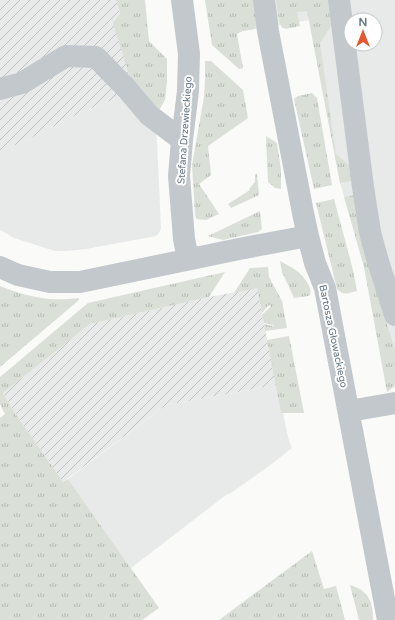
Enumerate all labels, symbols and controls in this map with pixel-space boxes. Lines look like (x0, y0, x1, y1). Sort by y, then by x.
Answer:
north arrow (343, 12, 383, 52)
text: N (359, 16, 367, 29)
street label: Stefana Drzewieckiego (175, 76, 195, 184)
street label: Bartosza Głowackiego (316, 284, 350, 389)

